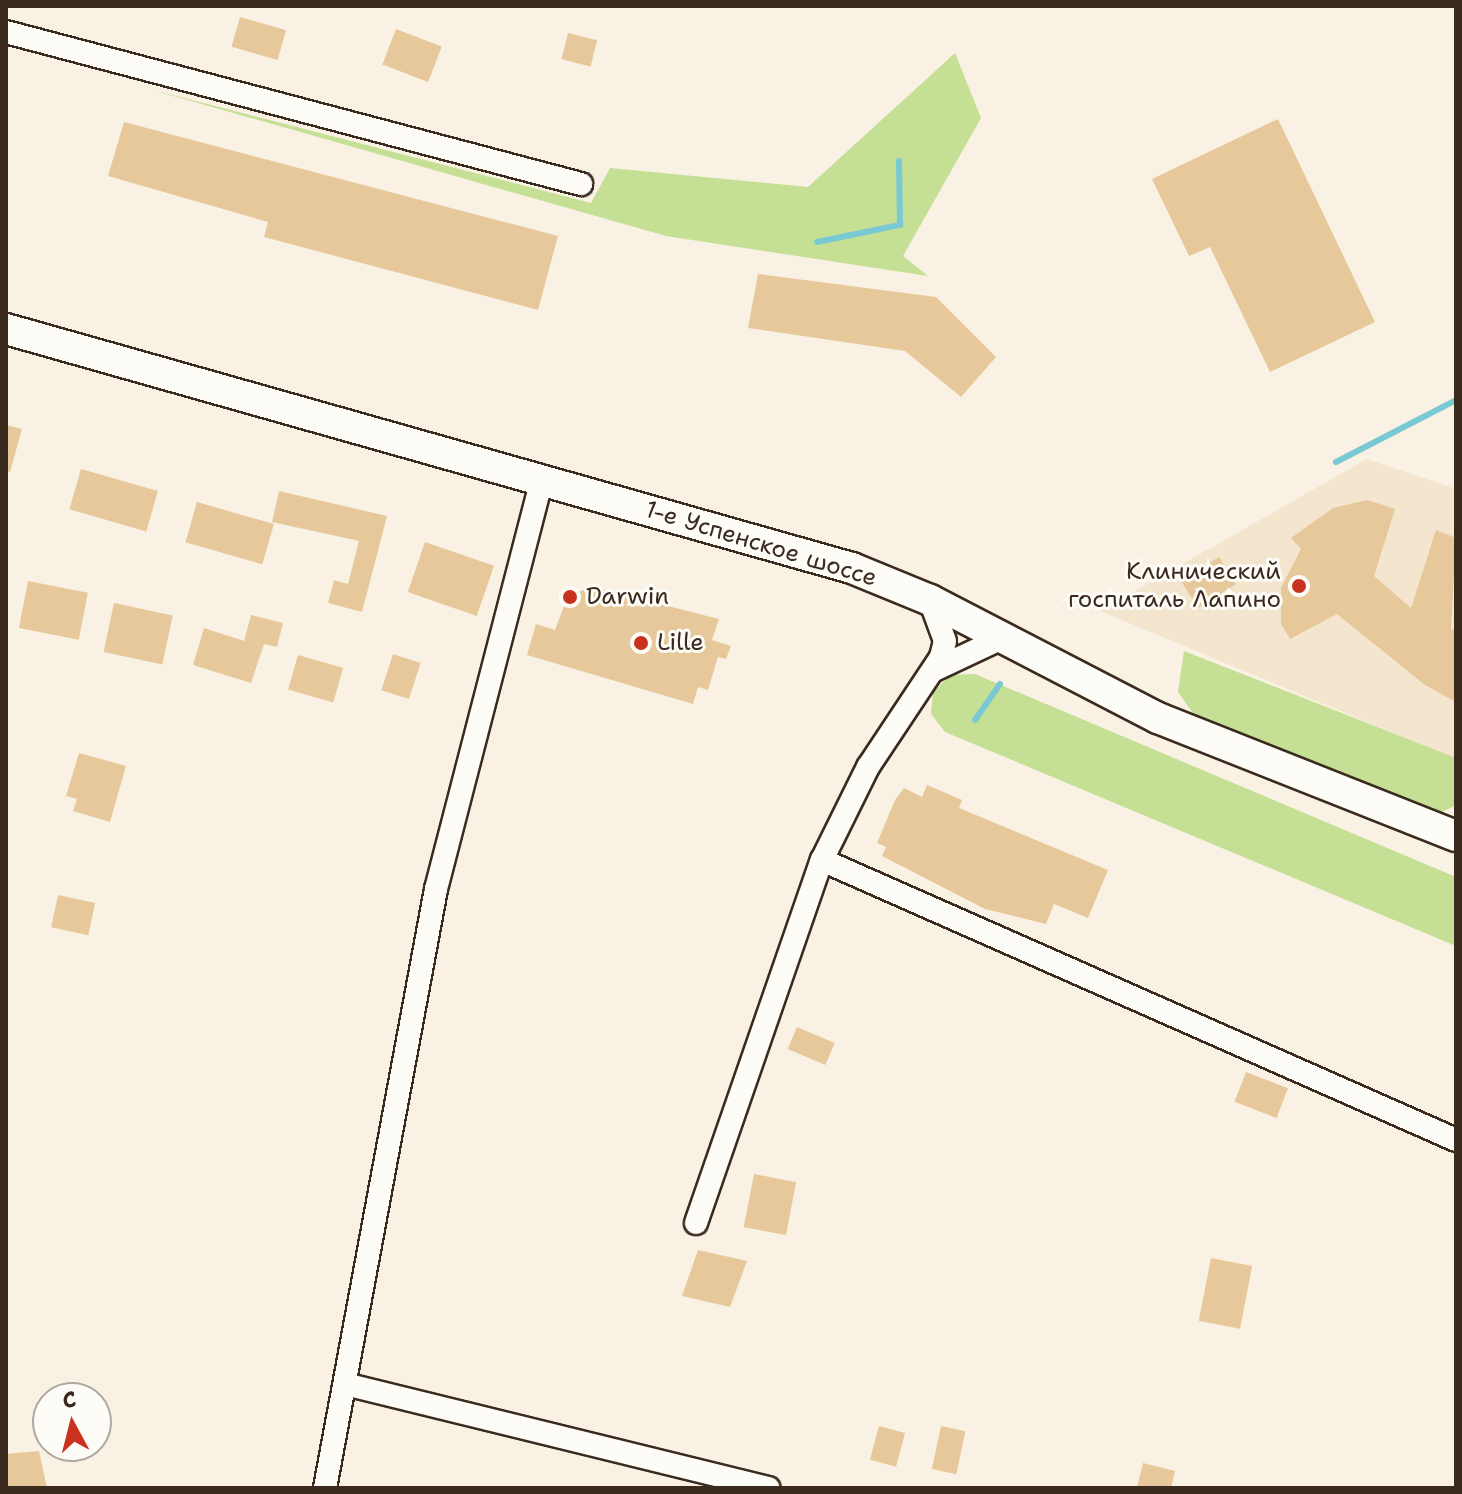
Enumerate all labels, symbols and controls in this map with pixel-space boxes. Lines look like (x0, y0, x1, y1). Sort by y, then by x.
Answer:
street label: 1-е Успенское шоссе (642, 495, 880, 593)
place label: Клинический госпиталь Лапино (1068, 558, 1281, 614)
marker: Клинический госпиталь Лапино (1288, 575, 1310, 597)
place label: Darwin (586, 583, 669, 611)
marker: Darwin (561, 588, 579, 606)
place label: Lille (657, 629, 704, 657)
marker: Lille (632, 634, 650, 652)
north arrow (32, 1382, 112, 1462)
text: С (61, 1384, 78, 1415)

